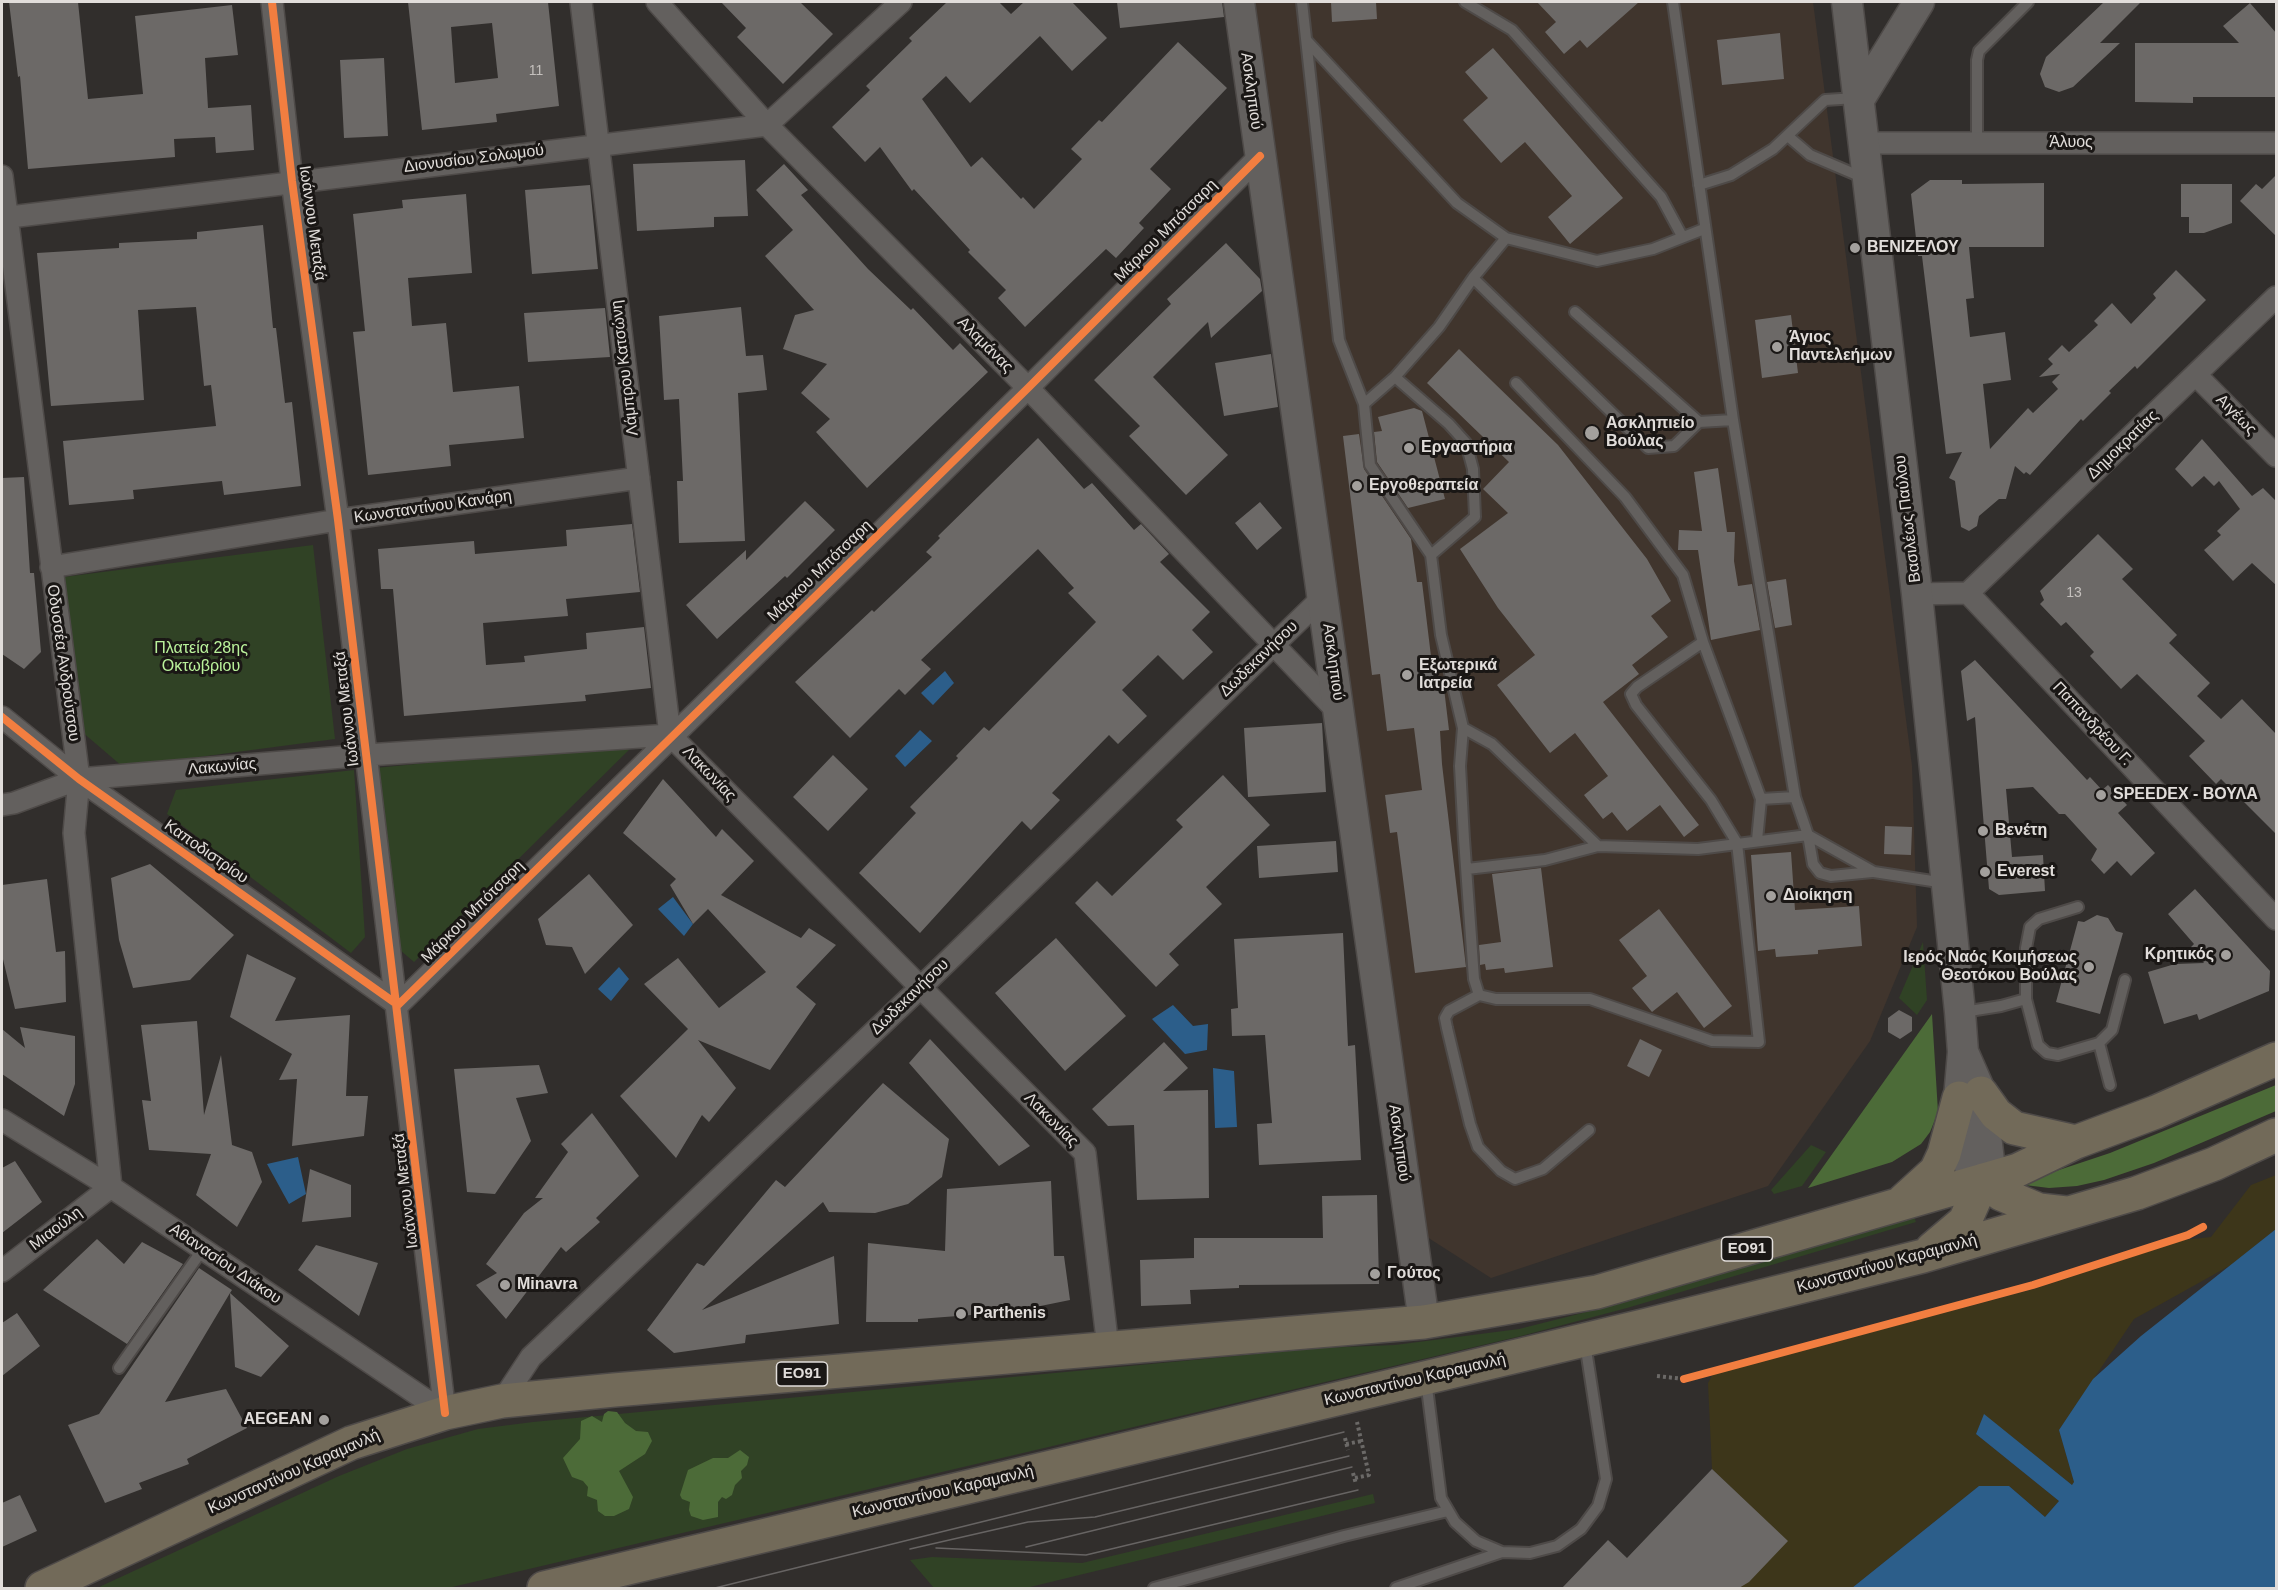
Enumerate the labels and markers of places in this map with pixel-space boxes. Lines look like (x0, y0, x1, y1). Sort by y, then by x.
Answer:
place label: ΒΕΝΙΖΕΛΟΥ (1867, 238, 1959, 258)
marker: ΒΕΝΙΖΕΛΟΥ (1848, 241, 1862, 255)
place label: Άγιος Παντελεήμων (1789, 328, 1892, 366)
marker: Άγιος Παντελεήμων (1770, 340, 1784, 354)
place label: Ασκληπιείο Βούλας (1606, 414, 1695, 452)
marker: Ασκληπιείο Βούλας (1583, 424, 1601, 442)
place label: Εργαστήρια (1421, 438, 1512, 458)
marker: Εργαστήρια (1402, 441, 1416, 455)
place label: Εργοθεραπεία (1369, 476, 1478, 496)
marker: Εργοθεραπεία (1350, 479, 1364, 493)
place label: Εξωτερικά Ιατρεία (1419, 656, 1497, 694)
marker: Εξωτερικά Ιατρεία (1400, 668, 1414, 682)
place label: SPEEDEX - ΒΟΥΛΑ (2113, 785, 2258, 805)
marker: SPEEDEX - ΒΟΥΛΑ (2094, 788, 2108, 802)
place label: Βενέτη (1995, 821, 2047, 841)
marker: Βενέτη (1976, 824, 1990, 838)
place label: Everest (1997, 862, 2055, 882)
marker: Everest (1978, 865, 1992, 879)
place label: Διοίκηση (1783, 886, 1853, 906)
marker: Διοίκηση (1764, 889, 1778, 903)
place label: Κρητικός (2145, 945, 2214, 965)
place label: Ιερός Ναός Κοιμήσεως Θεοτόκου Βούλας (1903, 948, 2077, 986)
marker: Κρητικός (2219, 948, 2233, 962)
marker: Ιερός Ναός Κοιμήσεως Θεοτόκου Βούλας (2082, 960, 2096, 974)
place label: Γούτος (1387, 1264, 1440, 1284)
marker: Γούτος (1368, 1267, 1382, 1281)
place label: Minavra (517, 1275, 577, 1295)
marker: Minavra (498, 1278, 512, 1292)
place label: Parthenis (973, 1304, 1046, 1324)
marker: Parthenis (954, 1307, 968, 1321)
place label: AEGEAN (244, 1410, 312, 1430)
marker: AEGEAN (317, 1413, 331, 1427)

